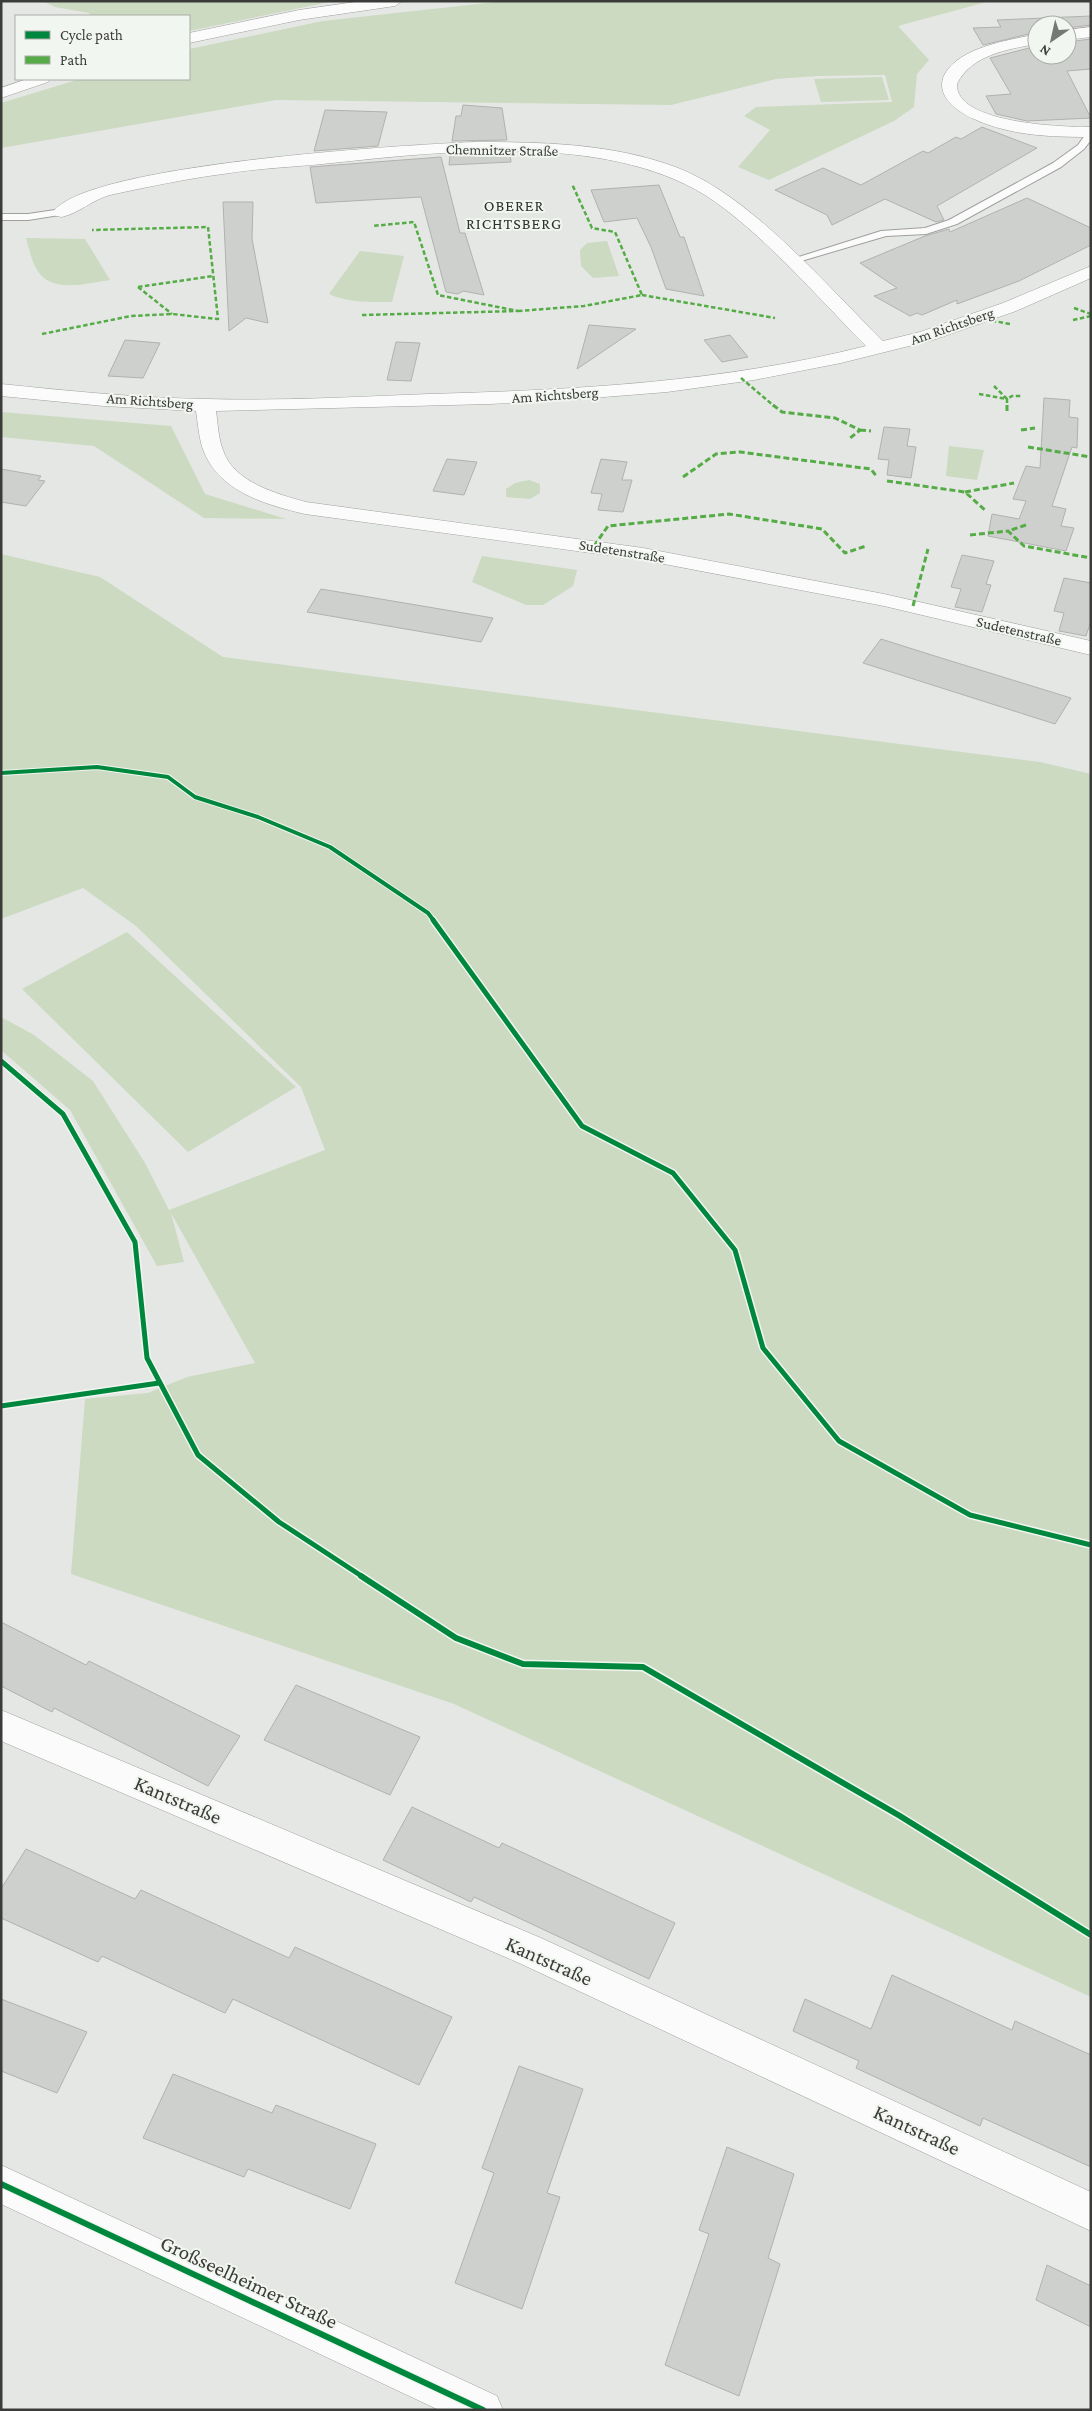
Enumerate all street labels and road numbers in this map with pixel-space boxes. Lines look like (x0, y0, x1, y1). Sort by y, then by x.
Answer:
street label: Chemnitzer Straße (446, 141, 559, 159)
street label: Am Richtsberg (908, 304, 996, 349)
street label: Am Richtsberg (511, 384, 599, 407)
street label: Am Richtsberg (106, 390, 194, 413)
street label: Sudetenstraße (578, 536, 666, 566)
street label: Sudetenstraße (975, 613, 1063, 649)
street label: Kantstraße (131, 1771, 225, 1829)
street label: Kantstraße (502, 1931, 596, 1991)
street label: Kantstraße (870, 2100, 964, 2160)
street label: Großseelheimer Straße (157, 2230, 341, 2334)

